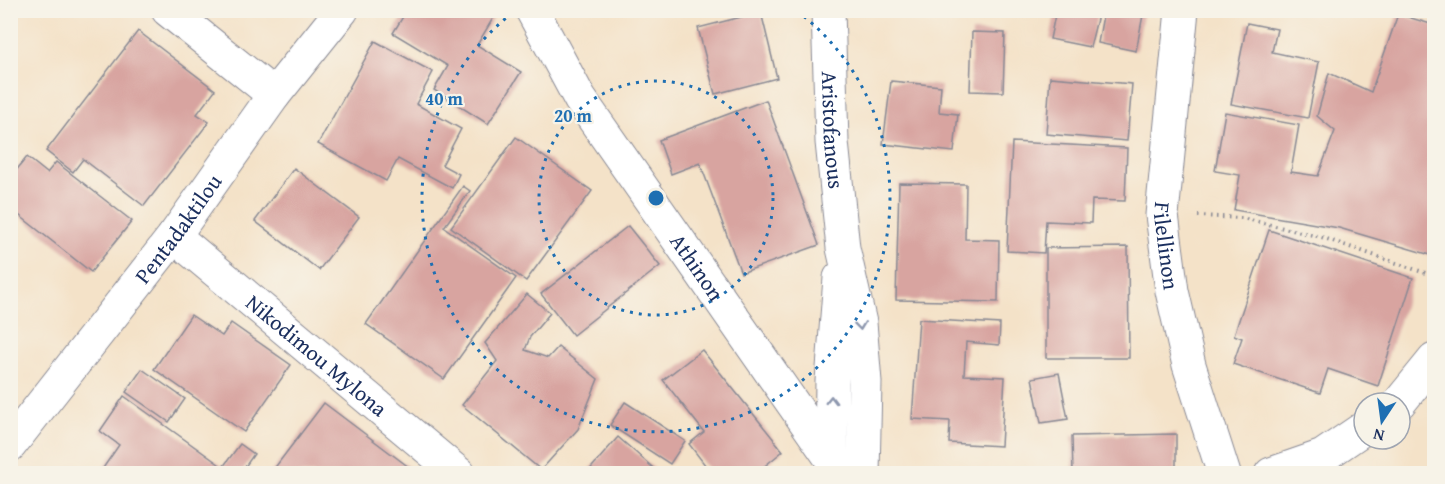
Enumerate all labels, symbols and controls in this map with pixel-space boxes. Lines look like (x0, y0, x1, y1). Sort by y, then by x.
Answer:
street label: Aristofanous (814, 70, 853, 190)
text: 40 m (425, 85, 464, 112)
text: 20 m (554, 102, 593, 129)
street label: Pentadaktilou (127, 167, 229, 290)
centre of rings (646, 188, 666, 208)
street label: Filellinon (1146, 201, 1188, 292)
street label: Athinon (663, 227, 732, 308)
street label: Nikodimou Mylona (239, 287, 395, 424)
one-way arrow (853, 321, 865, 330)
north arrow (1352, 391, 1412, 451)
one-way arrow (825, 395, 837, 404)
text: N (1370, 423, 1387, 449)

